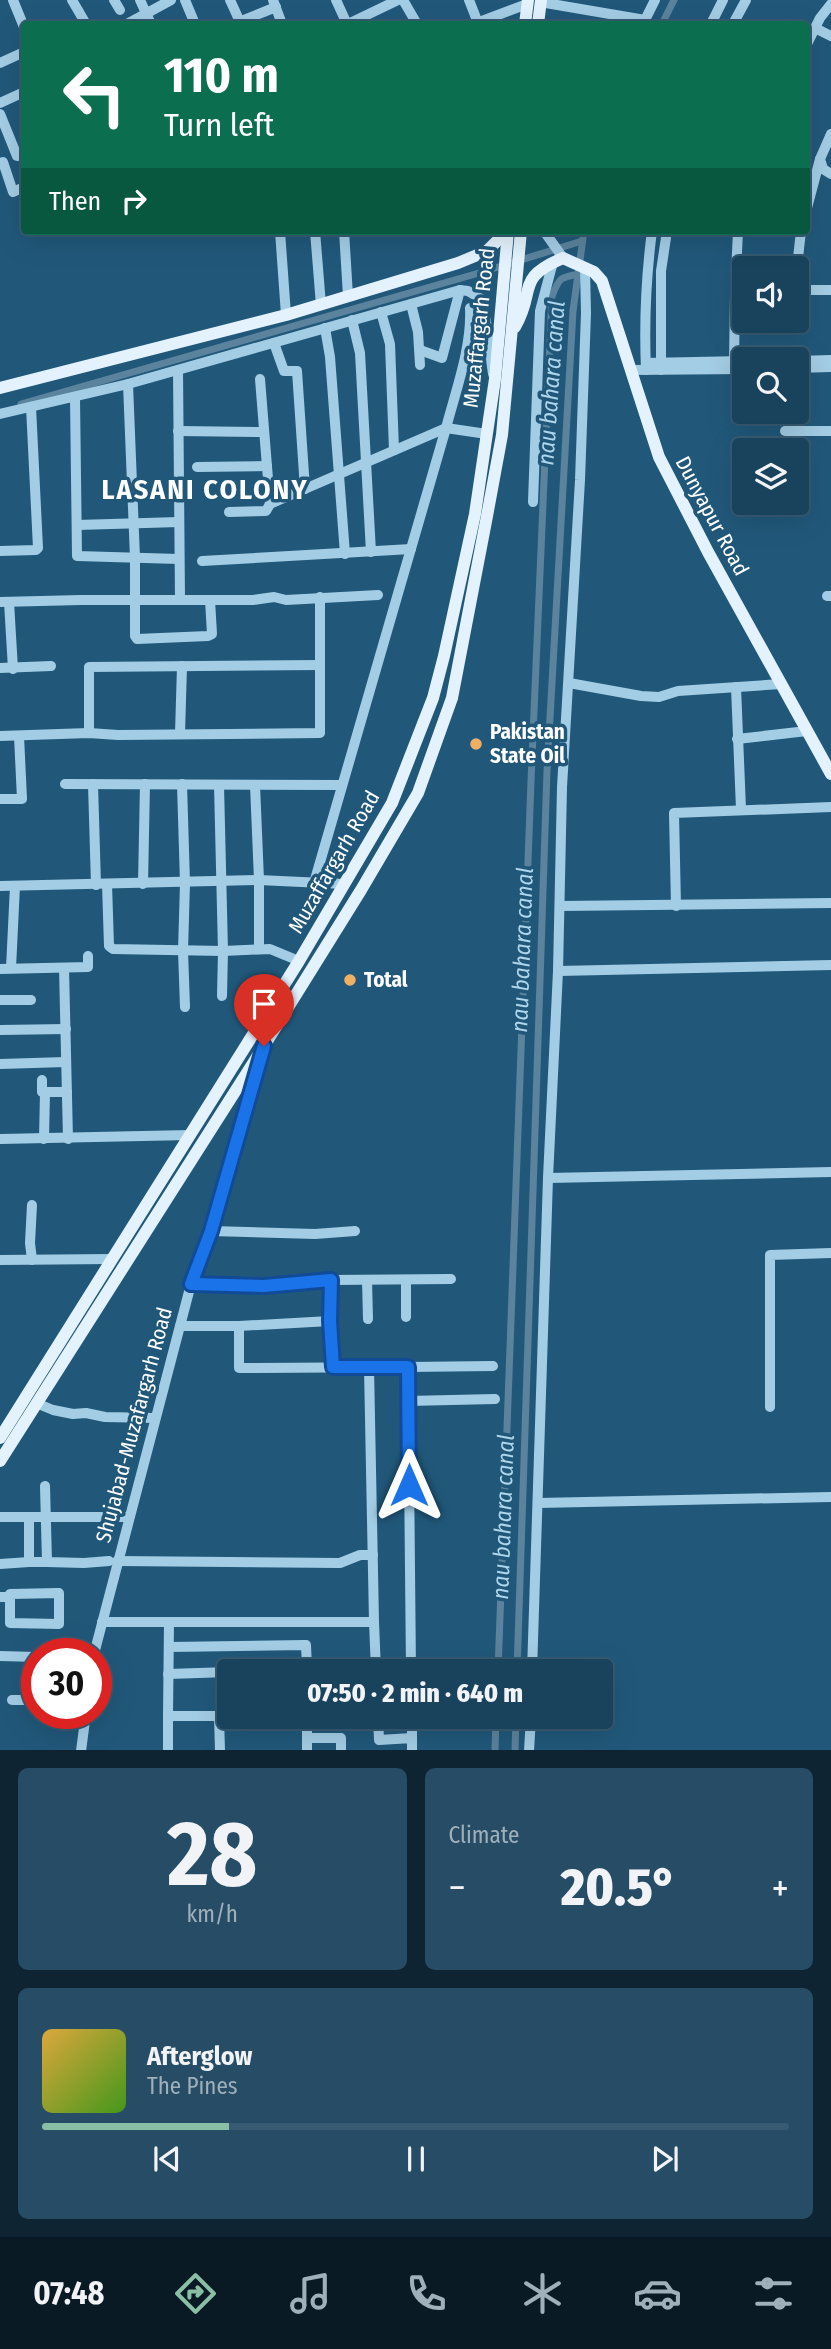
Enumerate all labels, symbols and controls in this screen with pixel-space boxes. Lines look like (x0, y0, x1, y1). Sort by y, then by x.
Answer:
text: 110 m (164, 46, 279, 105)
icon: left (49, 49, 140, 140)
text: Turn left (164, 106, 274, 144)
icon: right (115, 182, 153, 220)
text: Then (49, 186, 101, 217)
street label: Muzaffargarh Road (458, 247, 500, 409)
map controls (732, 256, 809, 515)
button: sound (732, 256, 809, 333)
water label: nau bahara canal (531, 300, 571, 466)
button: search (732, 347, 809, 424)
button: layers (732, 438, 809, 515)
street label: Dunyapur Road (670, 452, 754, 580)
district label: LASANI COLONY (101, 473, 309, 506)
place label: Pakistan State Oil (490, 719, 565, 769)
marker: Pakistan State Oil (468, 736, 484, 752)
street label: Muzaffargarh Road (283, 786, 385, 938)
water label: nau bahara canal (505, 867, 539, 1033)
place label: Total (364, 967, 408, 993)
marker: Total (342, 972, 358, 988)
pin (234, 974, 294, 1046)
icon: arrive (245, 985, 283, 1023)
street label: Shujabad-Muzafargarh Road (90, 1305, 178, 1545)
water label: nau bahara canal (486, 1434, 520, 1600)
position arrow (372, 1448, 446, 1522)
speed limit sign: 30 (21, 1638, 112, 1729)
text: 07:50 · 2 min · 640 m (307, 1678, 523, 1709)
text: 28 (167, 1800, 257, 1909)
text: Climate (449, 1821, 519, 1849)
text: 20.5° (561, 1856, 676, 1919)
text: − (449, 1865, 466, 1911)
text: + (772, 1865, 789, 1911)
text: km/h (187, 1900, 238, 1928)
text: Afterglow (147, 2041, 252, 2072)
text: The Pines (147, 2072, 238, 2100)
icon: previous (148, 2140, 186, 2178)
icon: pause (397, 2140, 435, 2178)
icon: next (646, 2140, 684, 2178)
icon: directions (171, 2269, 220, 2318)
icon: music (286, 2269, 335, 2318)
icon: phone (402, 2269, 451, 2318)
icon: climate (518, 2269, 567, 2318)
icon: car (633, 2269, 682, 2318)
icon: filters (749, 2269, 798, 2318)
text: 07:48 (33, 2274, 104, 2312)

